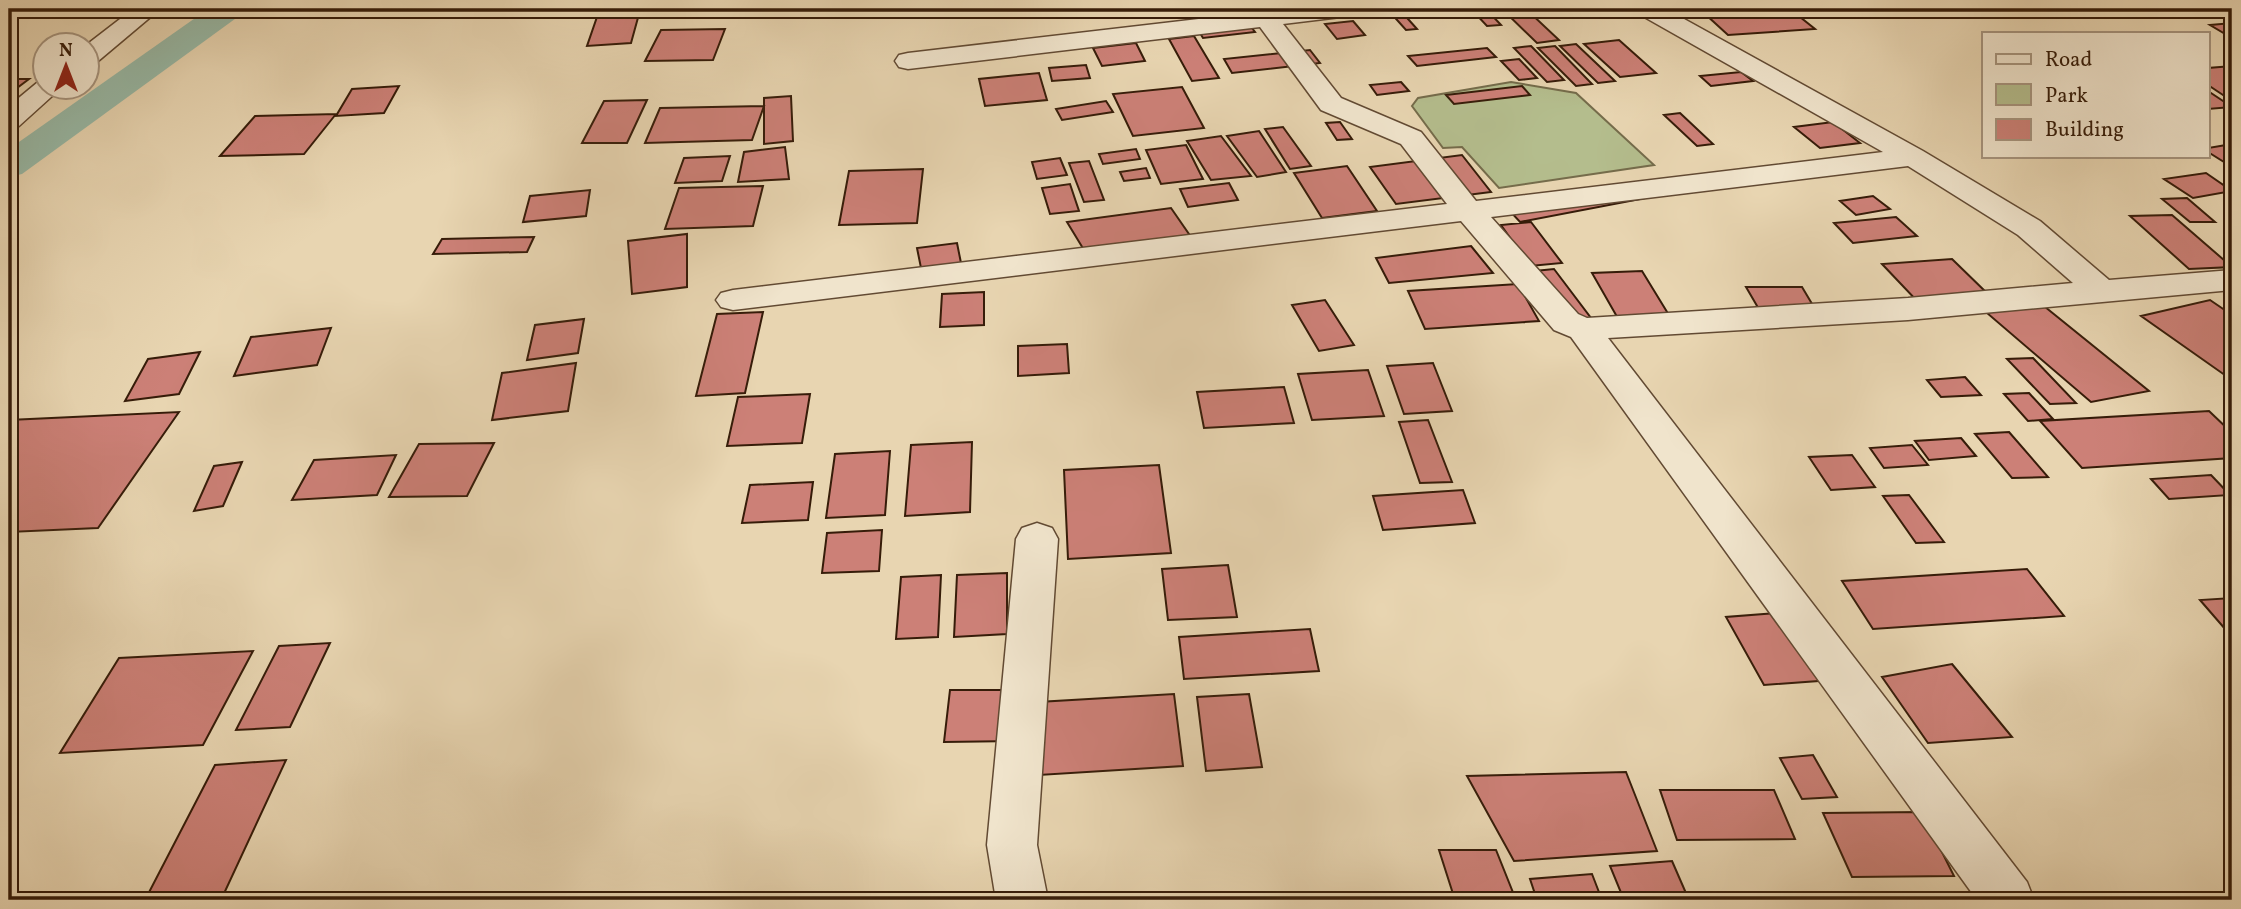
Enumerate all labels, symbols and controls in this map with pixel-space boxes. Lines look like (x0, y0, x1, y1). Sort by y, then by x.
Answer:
north arrow (32, 32, 102, 102)
legend (1982, 32, 2210, 158)
text: N (59, 38, 73, 64)
text: Road (2045, 46, 2092, 75)
text: Park (2045, 82, 2088, 111)
text: Building (2045, 116, 2124, 145)

